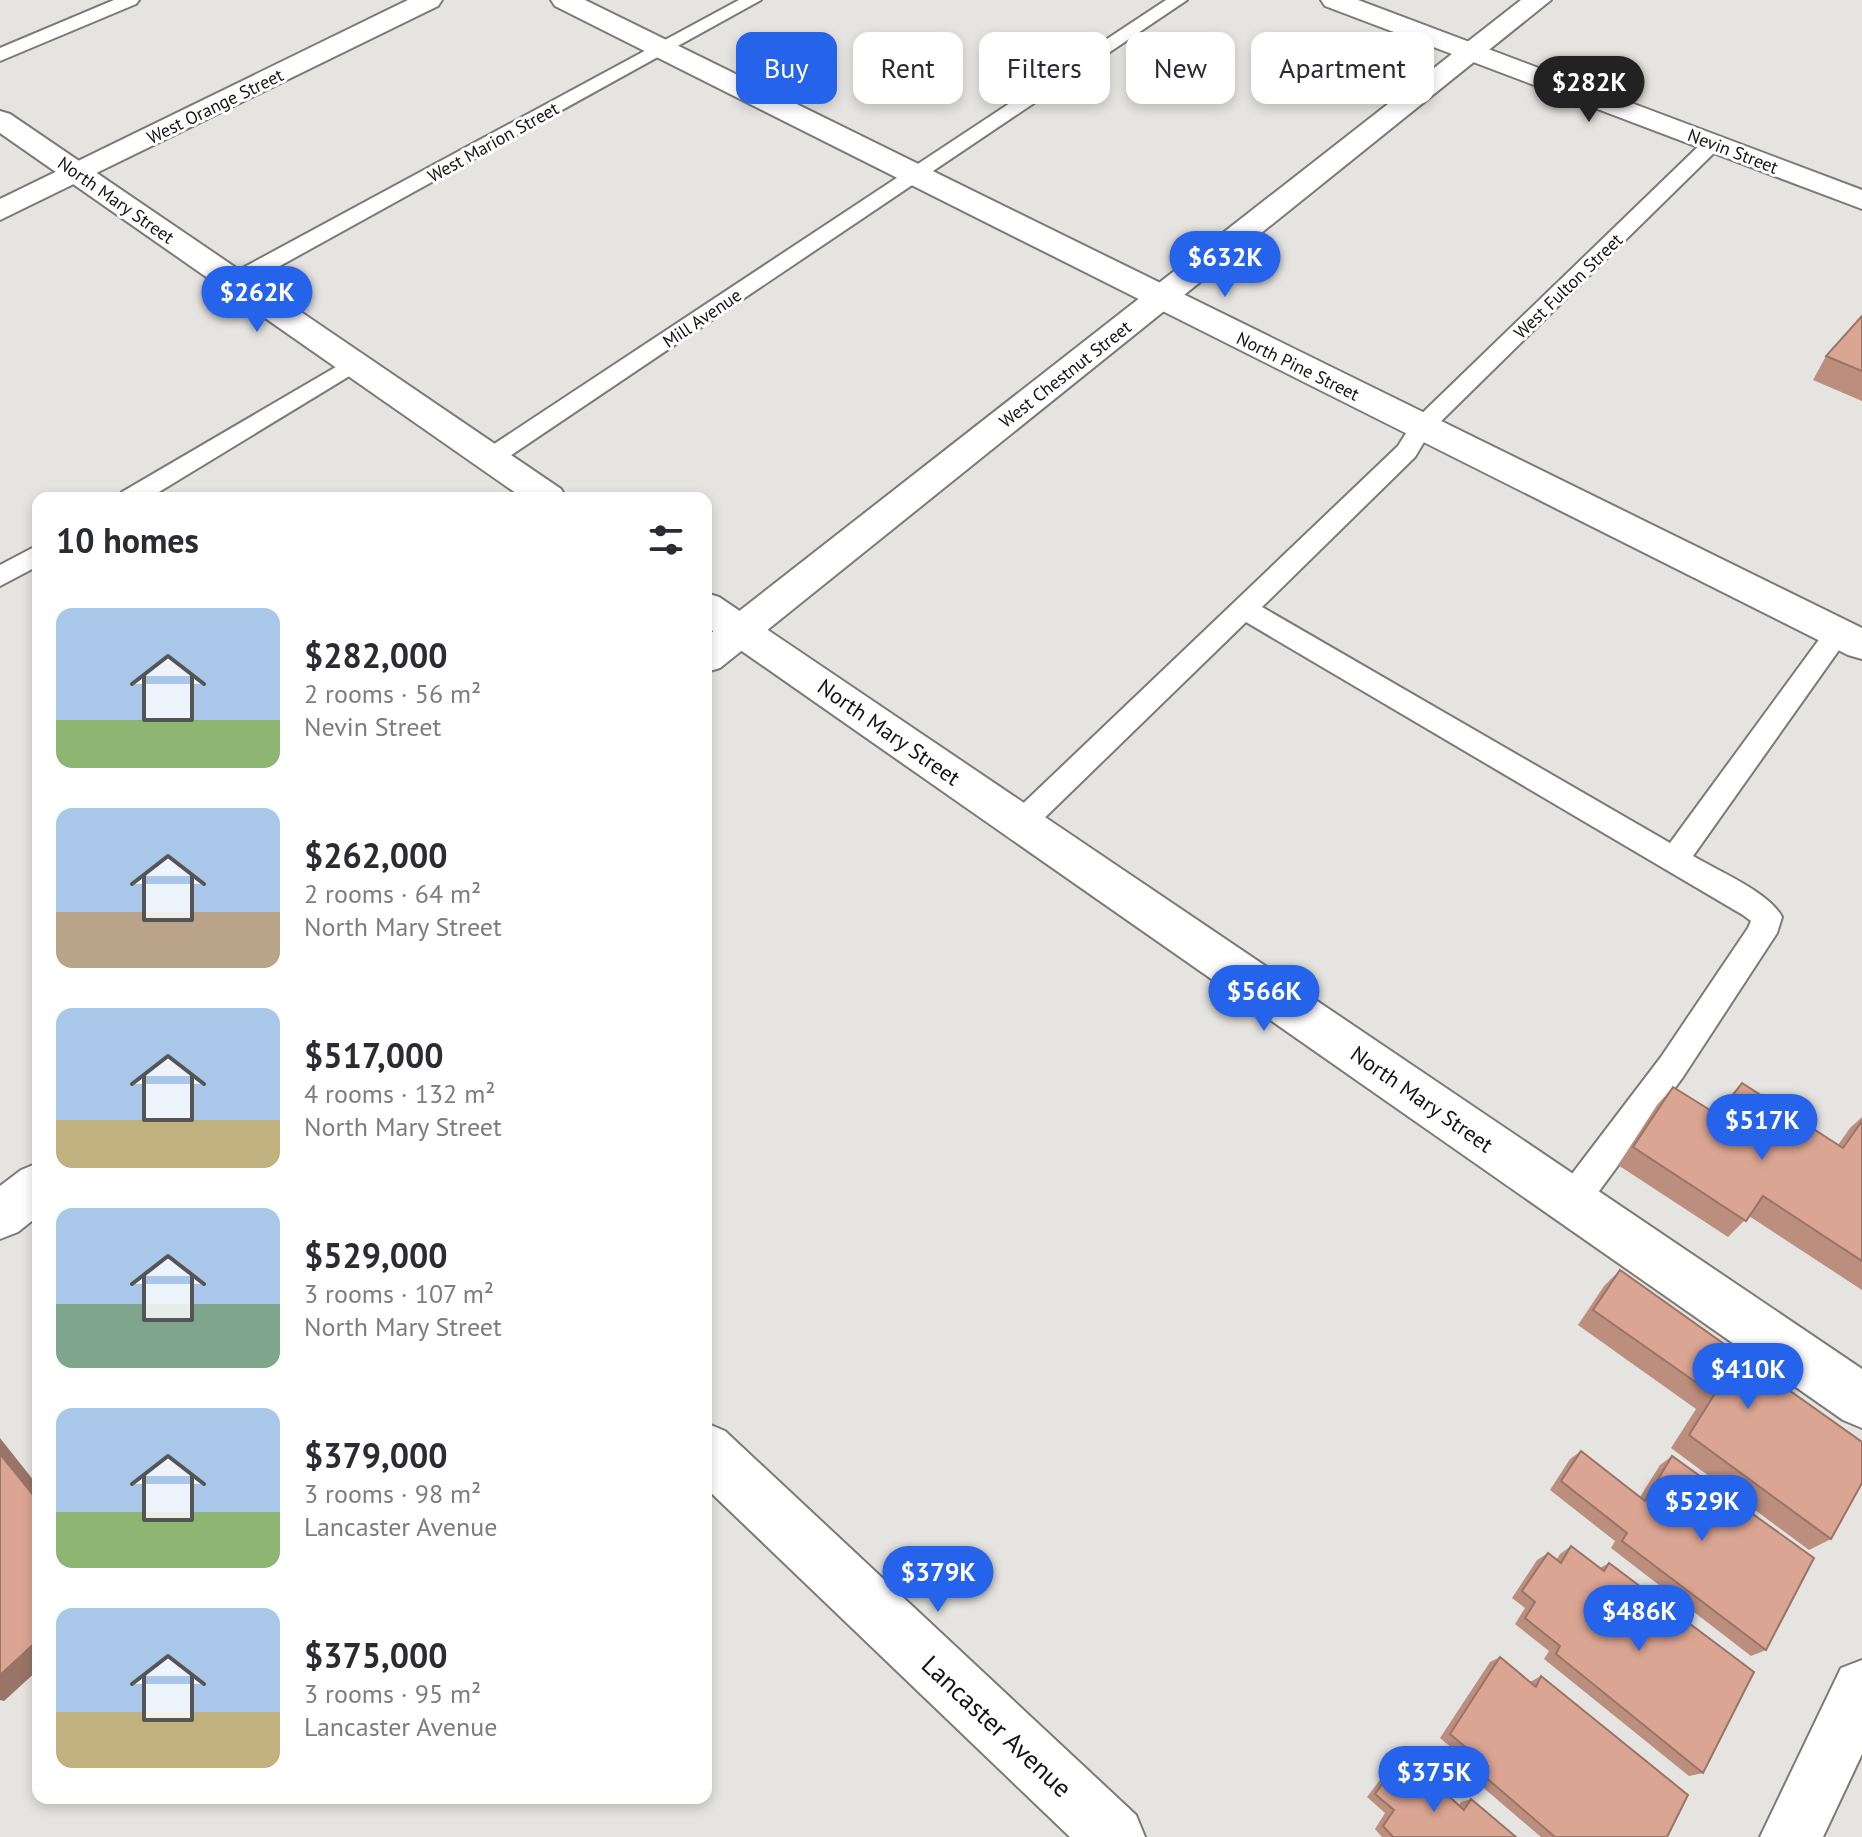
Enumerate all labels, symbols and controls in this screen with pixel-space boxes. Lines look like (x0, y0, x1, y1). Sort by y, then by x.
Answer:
chip: Buy (736, 32, 837, 104)
chip: Rent (853, 32, 963, 104)
chip: Filters (979, 32, 1110, 104)
chip: New (1126, 32, 1235, 104)
chip: Apartment (1251, 32, 1434, 104)
pin: $282K (1533, 56, 1645, 124)
street label: West Orange Street (143, 63, 287, 149)
text: $282K (1551, 65, 1627, 98)
street label: West Marion Street (424, 97, 562, 187)
street label: Nevin Street (1685, 123, 1781, 179)
street label: North Mary Street (53, 151, 179, 249)
street label: West Fulton Street (1509, 228, 1627, 344)
pin: $632K (1169, 231, 1281, 299)
text: $632K (1187, 240, 1263, 273)
pin: $262K (201, 266, 313, 334)
text: $262K (219, 275, 295, 308)
street label: Mill Avenue (658, 283, 746, 353)
street label: West Chestnut Street (994, 315, 1136, 433)
street label: North Pine Street (1233, 326, 1363, 406)
text: 10 homes (56, 518, 199, 562)
icon: filters (644, 518, 688, 562)
text: $282,000 (304, 633, 448, 677)
icon: home (120, 640, 216, 736)
street label: North Mary Street (812, 673, 966, 792)
text: 2 rooms · 56 m² (304, 677, 481, 710)
text: Nevin Street (304, 710, 441, 743)
text: $262,000 (304, 833, 448, 877)
icon: home (120, 840, 216, 936)
text: 2 rooms · 64 m² (304, 877, 481, 910)
text: North Mary Street (304, 910, 502, 943)
pin: $566K (1208, 965, 1320, 1033)
text: $566K (1226, 974, 1302, 1007)
text: $517,000 (304, 1033, 443, 1077)
icon: home (120, 1040, 216, 1136)
street label: North Mary Street (1345, 1040, 1499, 1159)
text: 4 rooms · 132 m² (304, 1077, 496, 1110)
pin: $517K (1706, 1094, 1818, 1162)
text: $517K (1724, 1103, 1800, 1136)
text: North Mary Street (304, 1110, 502, 1143)
text: $529,000 (304, 1233, 448, 1277)
icon: home (120, 1240, 216, 1336)
text: 3 rooms · 107 m² (304, 1277, 494, 1310)
text: North Mary Street (304, 1310, 502, 1343)
pin: $410K (1692, 1343, 1804, 1411)
text: $410K (1710, 1352, 1786, 1385)
text: $379,000 (304, 1433, 448, 1477)
icon: home (120, 1440, 216, 1536)
pin: $529K (1646, 1475, 1758, 1543)
text: 3 rooms · 98 m² (304, 1477, 481, 1510)
text: $529K (1664, 1484, 1740, 1517)
text: Lancaster Avenue (304, 1510, 498, 1543)
pin: $379K (882, 1546, 994, 1614)
text: $379K (900, 1555, 976, 1588)
pin: $486K (1583, 1585, 1695, 1653)
text: $486K (1601, 1594, 1677, 1627)
text: $375,000 (304, 1633, 448, 1677)
icon: home (120, 1640, 216, 1736)
street label: Lancaster Avenue (915, 1648, 1079, 1804)
text: 3 rooms · 95 m² (304, 1677, 481, 1710)
text: Lancaster Avenue (304, 1710, 498, 1743)
pin: $375K (1378, 1746, 1490, 1814)
text: $375K (1396, 1755, 1472, 1788)

